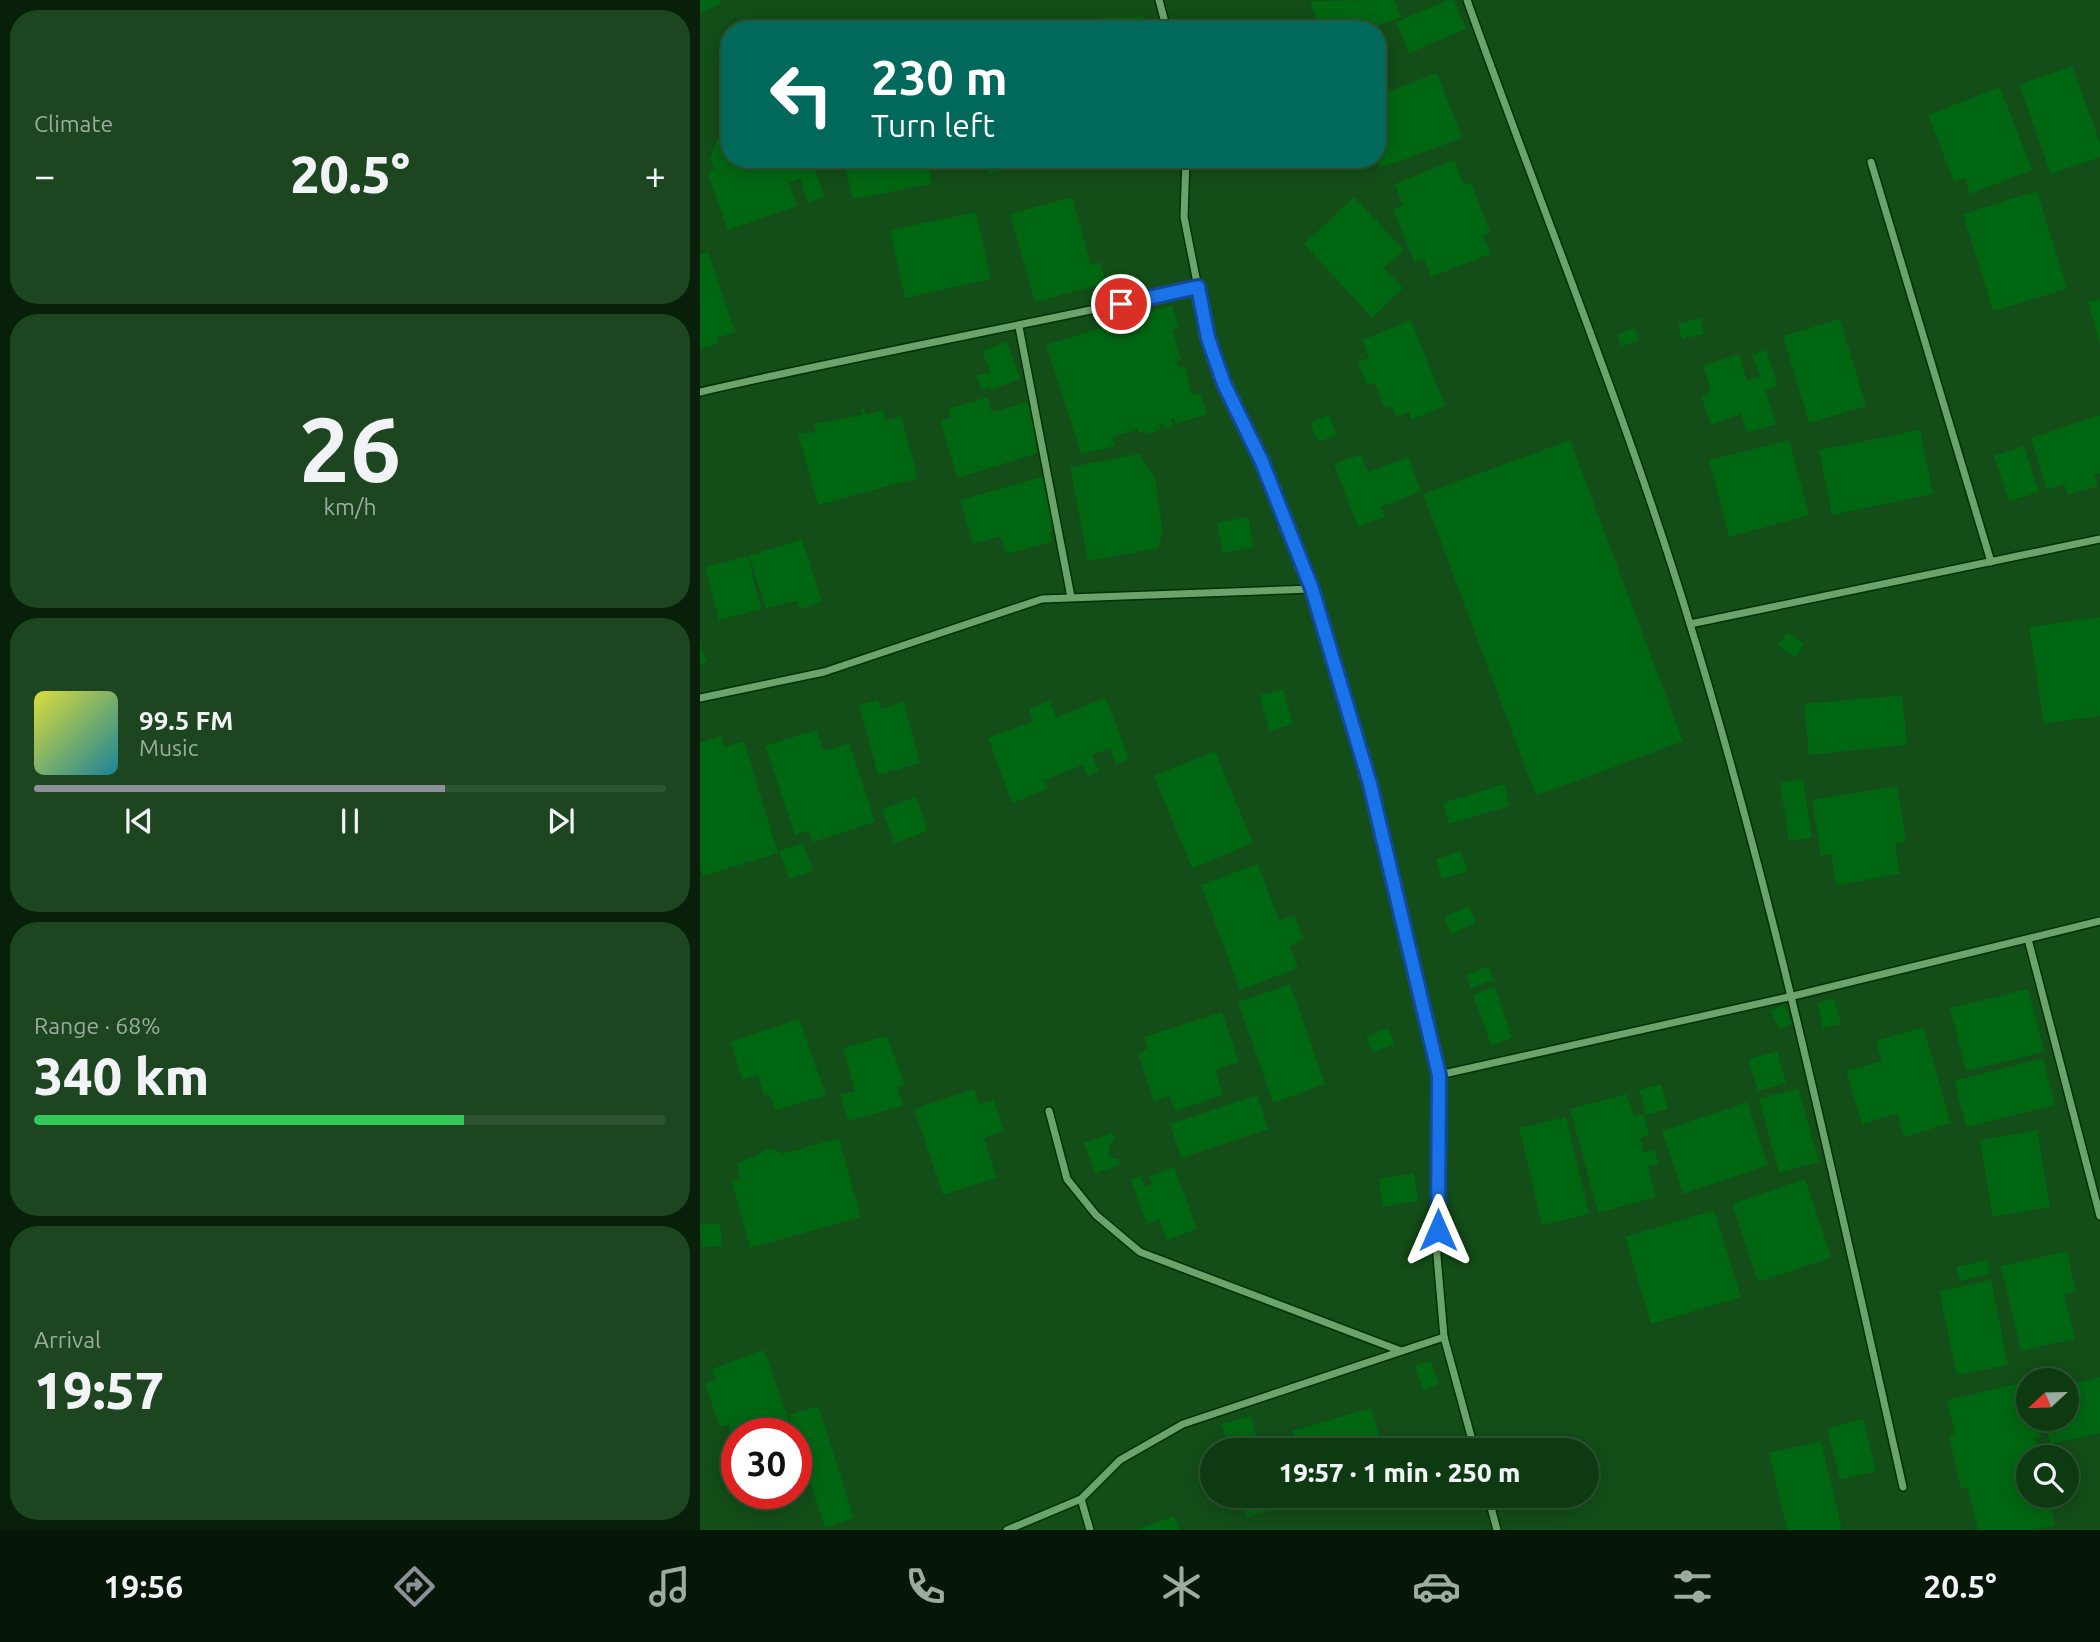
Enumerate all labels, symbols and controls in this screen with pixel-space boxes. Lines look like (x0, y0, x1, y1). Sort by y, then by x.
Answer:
icon: left (756, 49, 847, 140)
text: 230 m (871, 49, 1008, 104)
text: Turn left (871, 107, 995, 143)
text: Climate (34, 111, 113, 136)
text: 20.5° (290, 145, 410, 203)
text: − (34, 154, 55, 196)
text: + (645, 154, 666, 196)
pin (1091, 274, 1151, 334)
icon: arrive (1102, 285, 1140, 323)
text: 26 (299, 397, 401, 499)
text: km/h (323, 494, 377, 519)
text: 99.5 FM (139, 706, 233, 735)
text: Music (139, 735, 198, 760)
icon: previous (120, 802, 158, 840)
icon: pause (331, 802, 369, 840)
icon: next (542, 802, 580, 840)
text: Range · 68% (34, 1013, 161, 1038)
text: 340 km (34, 1047, 209, 1105)
position arrow (1401, 1193, 1475, 1267)
text: Arrival (34, 1327, 101, 1352)
text: 19:57 (34, 1361, 164, 1419)
north arrow (2016, 1368, 2079, 1432)
map controls (2016, 1368, 2079, 1508)
speed limit sign: 30 (721, 1418, 812, 1509)
button: search (2016, 1445, 2079, 1508)
text: 19:57 · 1 min · 250 m (1279, 1458, 1520, 1487)
icon: directions (390, 1562, 439, 1611)
icon: music (645, 1562, 694, 1611)
icon: phone (901, 1562, 950, 1611)
icon: climate (1157, 1562, 1206, 1611)
icon: car (1412, 1562, 1461, 1611)
icon: filters (1668, 1562, 1717, 1611)
text: 19:56 (103, 1568, 183, 1604)
text: 20.5° (1923, 1568, 1997, 1604)

